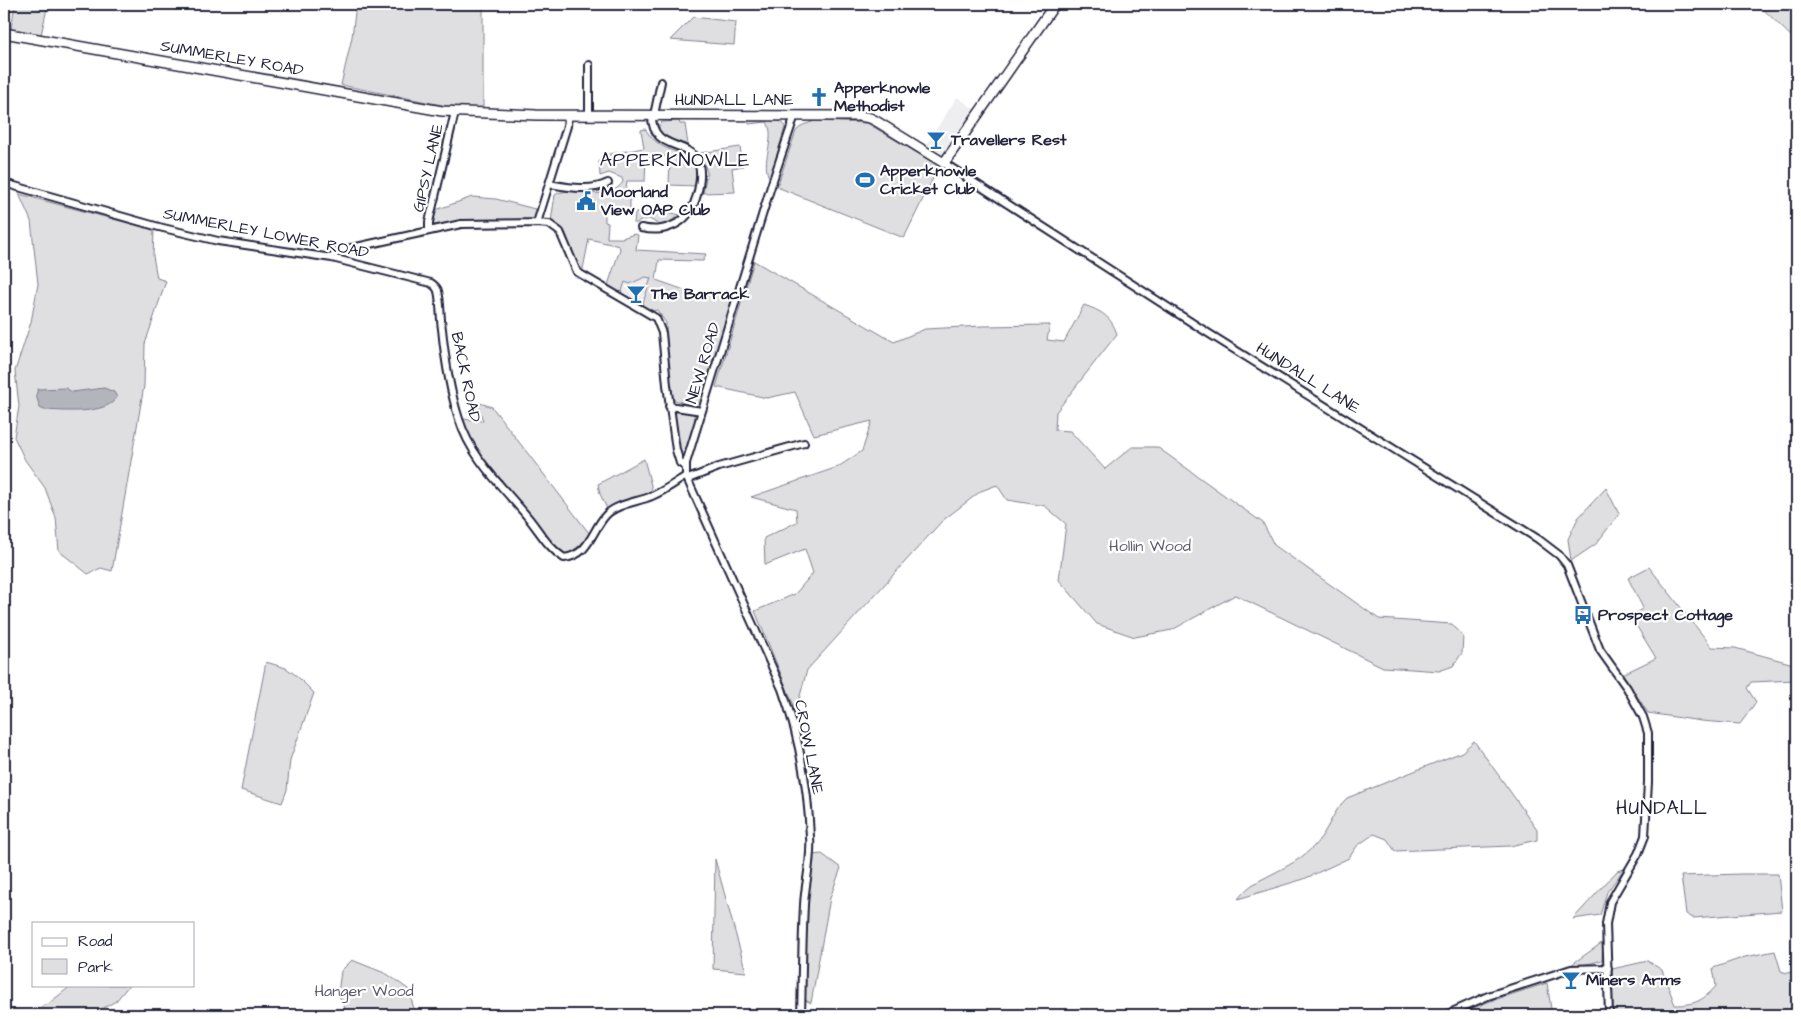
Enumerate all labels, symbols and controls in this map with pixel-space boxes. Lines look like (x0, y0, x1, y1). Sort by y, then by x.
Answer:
street label: SUMMERLEY ROAD (159, 35, 305, 81)
place label: Apperknowle Methodist (834, 77, 931, 117)
church icon: Apperknowle Methodist (808, 86, 830, 108)
street label: HUNDALL LANE (675, 89, 794, 111)
street label: GIPSY LANE (407, 121, 449, 214)
bar icon: Travellers Rest (925, 129, 947, 151)
place label: Travellers Rest (950, 129, 1067, 151)
district label: APPERKNOWLE (600, 147, 750, 174)
place label: Apperknowle Cricket Club (880, 160, 977, 200)
sports icon: Apperknowle Cricket Club (854, 169, 876, 191)
place label: Moorland View OAP Club (600, 181, 710, 221)
public building icon: Moorland View OAP Club (575, 190, 597, 212)
street label: SUMMERLEY LOWER ROAD (161, 202, 371, 264)
bar icon: The Barrack (625, 283, 647, 305)
place label: The Barrack (650, 283, 749, 305)
street label: NEW ROAD (680, 320, 726, 406)
street label: BACK ROAD (446, 330, 486, 424)
street label: HUNDALL LANE (1252, 337, 1365, 419)
park label: Hollin Wood (1109, 535, 1191, 557)
bus stop icon: Prospect Cottage (1572, 604, 1594, 626)
place label: Prospect Cottage (1598, 604, 1733, 628)
street label: CROW LANE (789, 698, 829, 797)
district label: HUNDALL (1616, 795, 1708, 822)
legend (32, 922, 195, 986)
text: Road (78, 931, 113, 952)
text: Park (78, 957, 113, 978)
bar icon: Miners Arms (1560, 969, 1582, 991)
place label: Miners Arms (1586, 969, 1681, 991)
park label: Hanger Wood (314, 980, 414, 1003)

